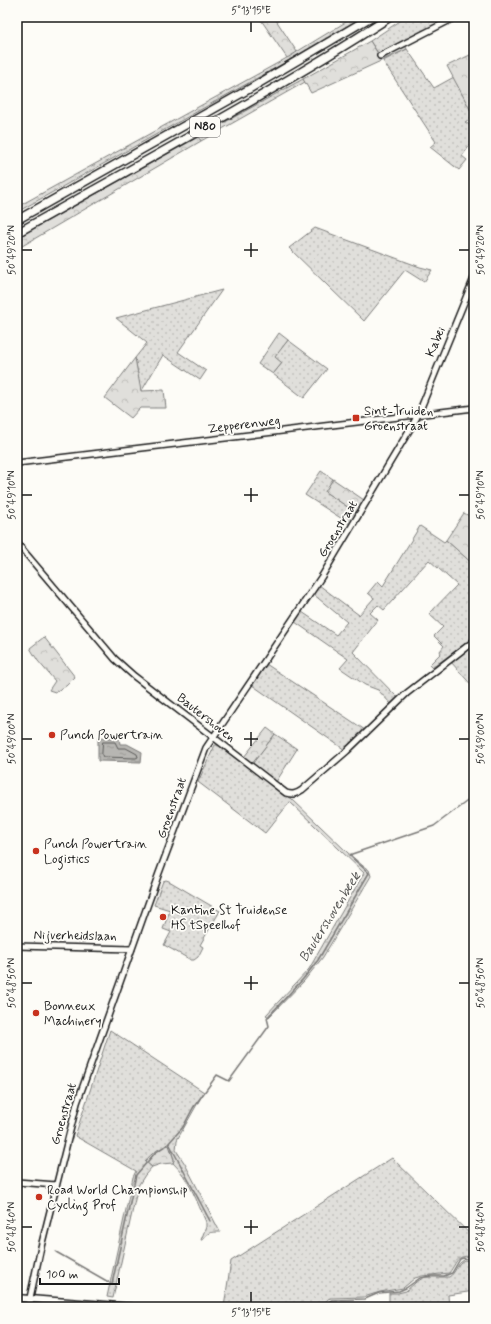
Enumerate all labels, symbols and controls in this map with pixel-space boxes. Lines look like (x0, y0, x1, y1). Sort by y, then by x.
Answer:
text: 5°13'15"E (231, 4, 271, 18)
road number: N80 (190, 117, 220, 137)
text: 50°49'20"N (5, 225, 19, 275)
text: 50°49'20"N (474, 225, 488, 275)
street label: Kabei (422, 324, 450, 360)
place label: Sint-Truiden Groenstraat (364, 403, 433, 435)
street label: Zepperenweg (207, 412, 281, 438)
marker: Sint-Truiden Groenstraat (351, 413, 361, 423)
text: 50°49'10"N (5, 470, 19, 520)
text: 50°49'10"N (474, 470, 488, 520)
street label: Groenstraat (314, 497, 362, 561)
street label: Bautershoven (173, 690, 239, 746)
text: 50°49'00"N (5, 713, 19, 764)
text: 50°49'00"N (474, 713, 488, 764)
place label: Punch Powertrain (60, 727, 163, 744)
marker: Punch Powertrain (47, 730, 57, 740)
street label: Groenstraat (153, 775, 191, 841)
place label: Punch Powertrain Logistics (44, 836, 147, 870)
marker: Punch Powertrain Logistics (31, 846, 41, 856)
water label: Bautershovenbeek (295, 868, 365, 965)
place label: Kantine St Truidense HS tSpeelhof (171, 902, 287, 934)
marker: Kantine St Truidense HS tSpeelhof (158, 912, 168, 922)
street label: Nijverheidslaan (33, 927, 117, 945)
text: 50°48'50"N (5, 957, 19, 1008)
text: 50°48'50"N (474, 957, 488, 1008)
place label: Bonneux Machinery (44, 998, 102, 1030)
marker: Bonneux Machinery (31, 1008, 41, 1018)
street label: Groenstraat (47, 1081, 81, 1147)
place label: Road World Championship Cycling Prof (47, 1182, 188, 1216)
marker: Road World Championship Cycling Prof (34, 1192, 44, 1202)
text: 50°48'40"N (5, 1201, 19, 1252)
text: 50°48'40"N (474, 1201, 488, 1252)
scale bar (40, 1260, 119, 1286)
text: 100 m (46, 1267, 78, 1283)
text: 5°13'15"E (231, 1306, 271, 1320)

